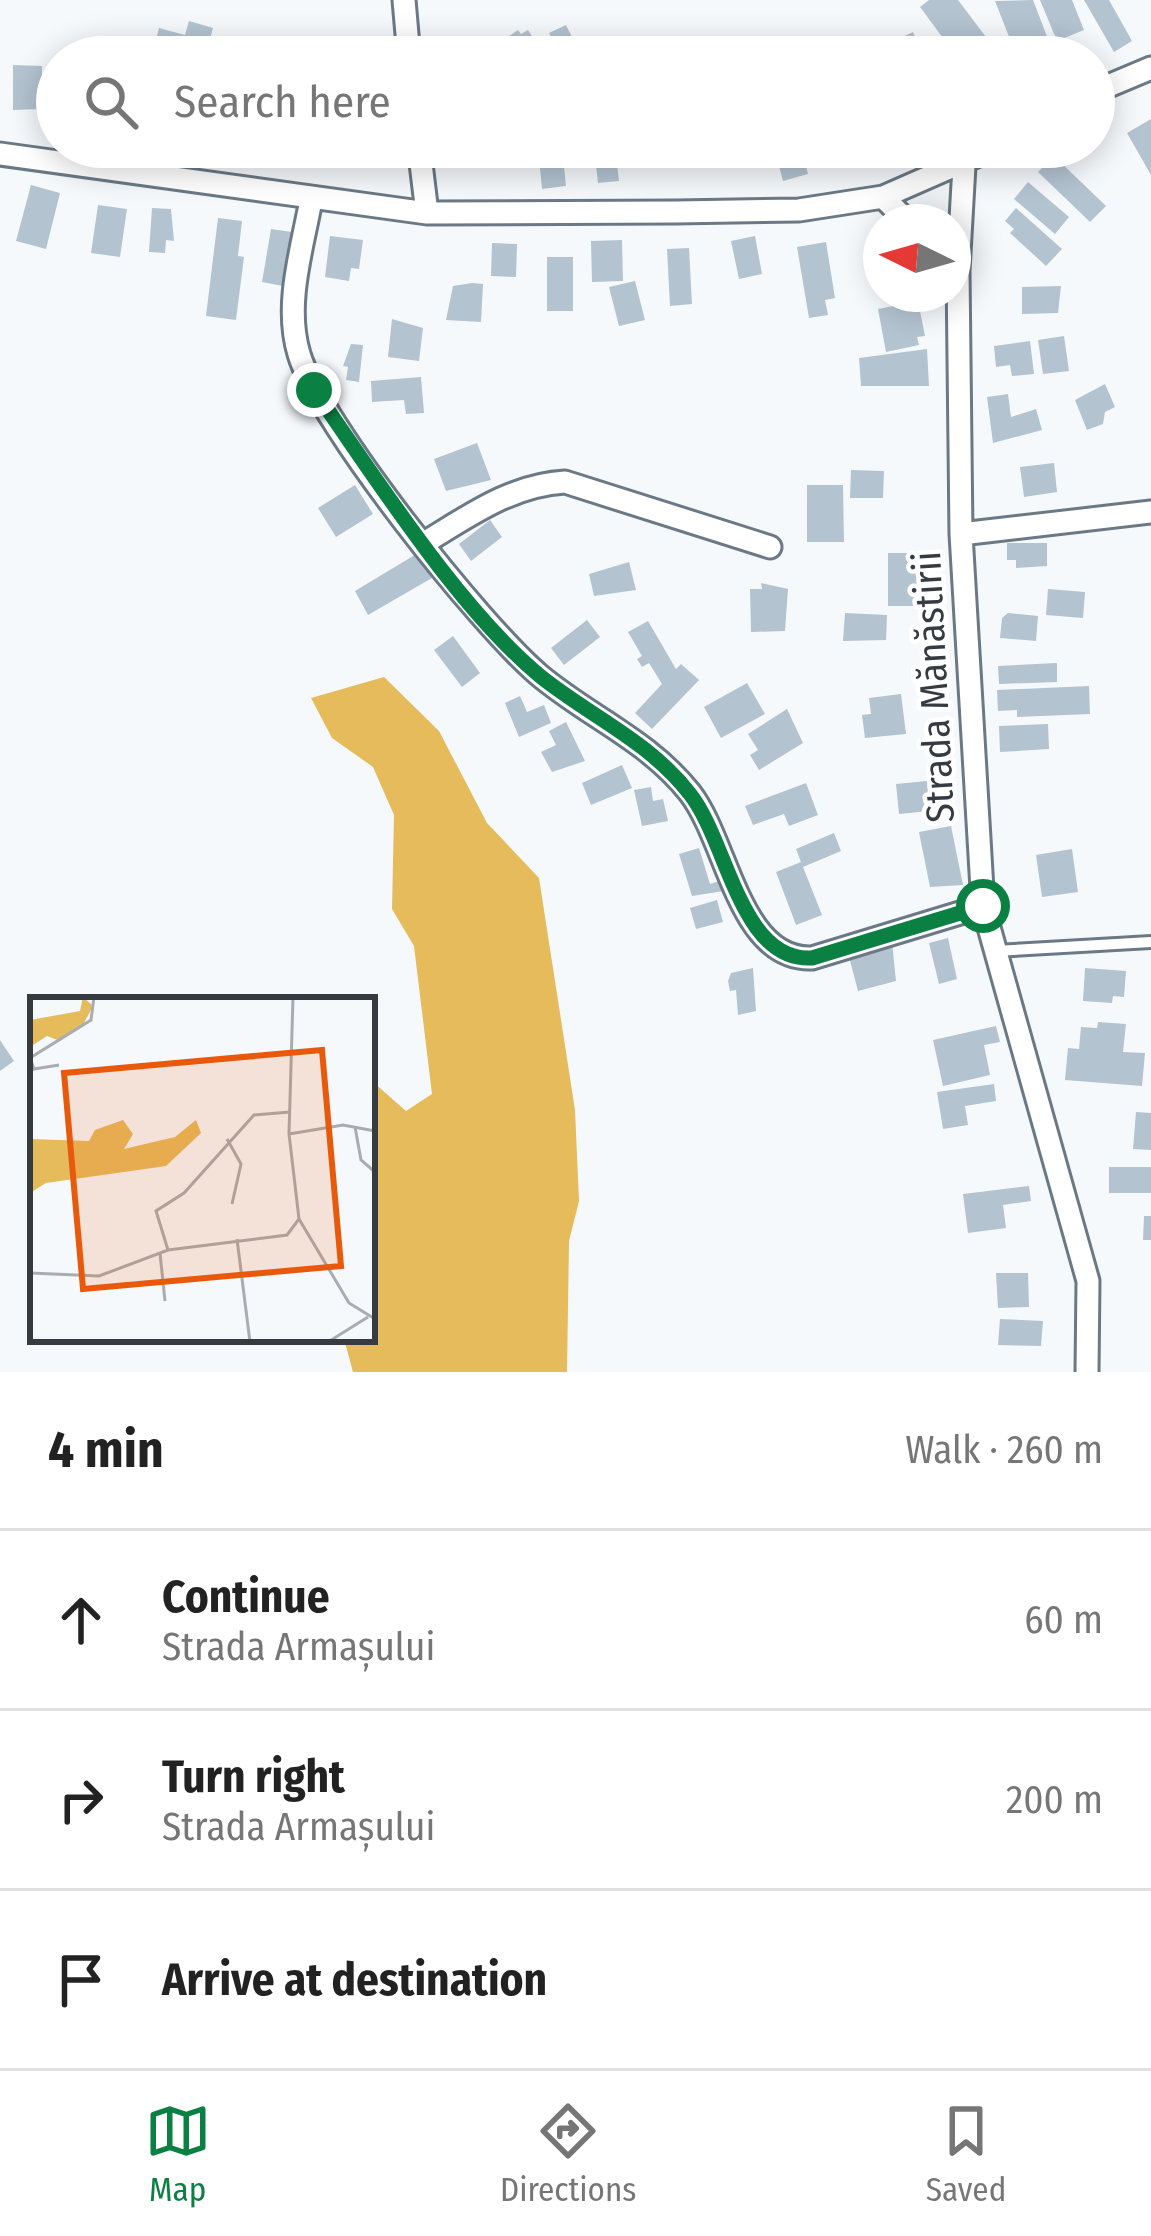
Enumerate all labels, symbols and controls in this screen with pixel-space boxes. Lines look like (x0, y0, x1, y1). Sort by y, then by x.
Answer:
search box (36, 36, 1115, 168)
icon: search (78, 69, 144, 135)
text: Search here (174, 75, 391, 129)
north arrow (863, 204, 971, 312)
route end (287, 363, 341, 417)
street label: Strada Mănăstirii (904, 550, 964, 824)
route start (956, 879, 1010, 933)
inset map (30, 997, 375, 1342)
text: 4 min (48, 1419, 164, 1481)
text: Walk · 260 m (905, 1427, 1103, 1473)
text: Continue (162, 1570, 330, 1624)
icon: ahead (48, 1587, 114, 1653)
text: 60 m (1024, 1597, 1103, 1643)
text: Strada Armașului (162, 1624, 435, 1670)
text: Turn right (162, 1750, 345, 1804)
icon: right (48, 1767, 114, 1833)
text: 200 m (1006, 1777, 1103, 1823)
text: Strada Armașului (162, 1804, 435, 1850)
icon: arrive (48, 1947, 114, 2013)
text: Arrive at destination (162, 1953, 547, 2007)
tab: Map (145, 2098, 211, 2210)
tab: Directions (500, 2098, 636, 2210)
tab: Saved (926, 2098, 1006, 2210)

